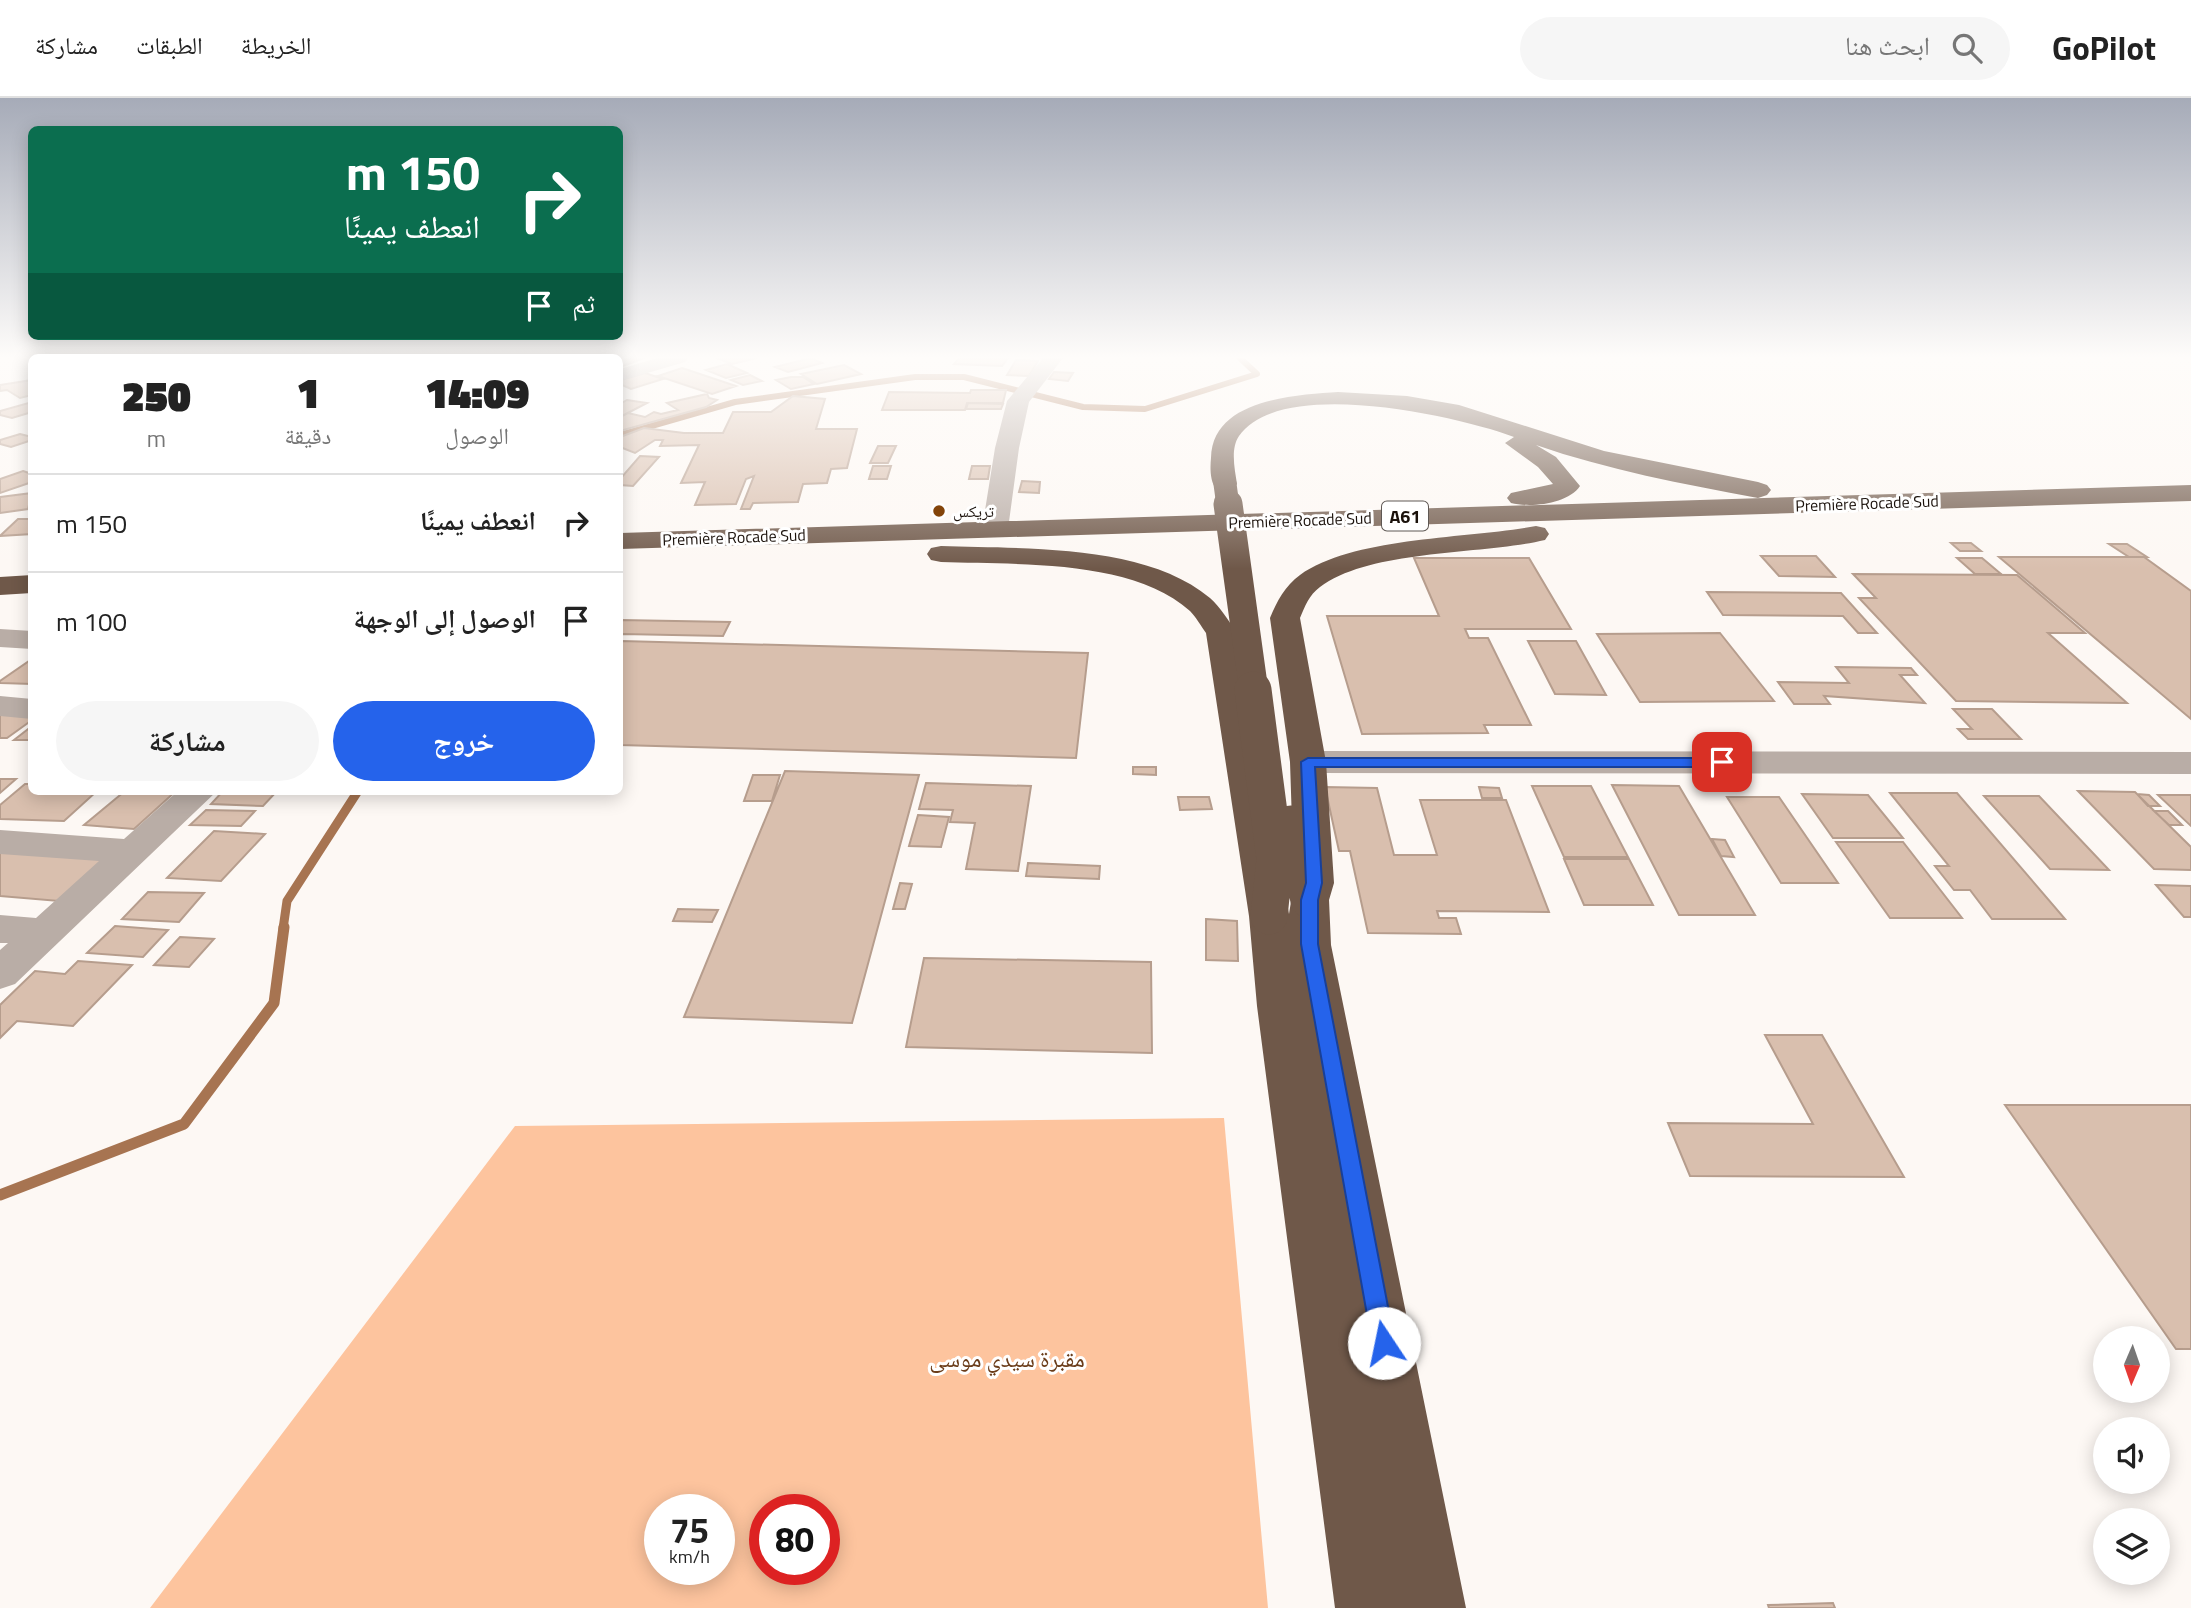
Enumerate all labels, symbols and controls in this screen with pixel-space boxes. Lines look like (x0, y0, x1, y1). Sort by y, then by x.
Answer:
search box (1520, 17, 2010, 80)
text: GoPilot (2052, 23, 2156, 73)
text: ابحث هنا (1845, 26, 1930, 65)
text: مشاركة (35, 27, 98, 63)
text: الطبقات (136, 27, 203, 63)
text: الخريطة (241, 27, 311, 63)
icon: search (1948, 29, 1986, 67)
text: 150 m (346, 134, 480, 209)
icon: right (504, 154, 595, 245)
text: انعطف يمينًا (344, 202, 480, 250)
text: ثم (572, 284, 595, 323)
icon: arrive (520, 287, 558, 325)
text: 1 (296, 360, 319, 424)
text: 14:09 (425, 360, 529, 424)
text: 250 (122, 363, 191, 427)
text: دقيقة (285, 418, 331, 453)
text: الوصول (445, 418, 509, 453)
text: m (147, 421, 166, 456)
street label: Première Rocade Sud (1795, 488, 1939, 518)
place label: تريكس (953, 499, 994, 523)
text: انعطف يمينًا (420, 501, 536, 540)
road number: A61 (1382, 502, 1428, 530)
marker: تريكس (931, 503, 947, 519)
text: 150 m (56, 504, 127, 543)
icon: right (557, 504, 595, 542)
street label: Première Rocade Sud (1228, 505, 1372, 535)
street label: Première Rocade Sud (662, 522, 806, 552)
text: الوصول إلى الوجهة (354, 599, 536, 638)
text: 100 m (56, 602, 127, 641)
icon: arrive (557, 602, 595, 640)
button: مشاركة (56, 701, 319, 781)
button: خروج (333, 701, 595, 781)
pin (1692, 732, 1752, 792)
icon: arrive (1703, 743, 1741, 781)
position arrow (1347, 1306, 1421, 1380)
north arrow (2093, 1326, 2170, 1404)
map controls (2093, 1326, 2170, 1585)
park label: مقبرة سيدي موسى (929, 1341, 1085, 1377)
button: sound (2093, 1417, 2170, 1494)
speed limit sign: 80 (749, 1494, 840, 1585)
text: 75 (670, 1503, 709, 1557)
button: layers (2093, 1508, 2170, 1585)
text: km/h (669, 1543, 710, 1570)

